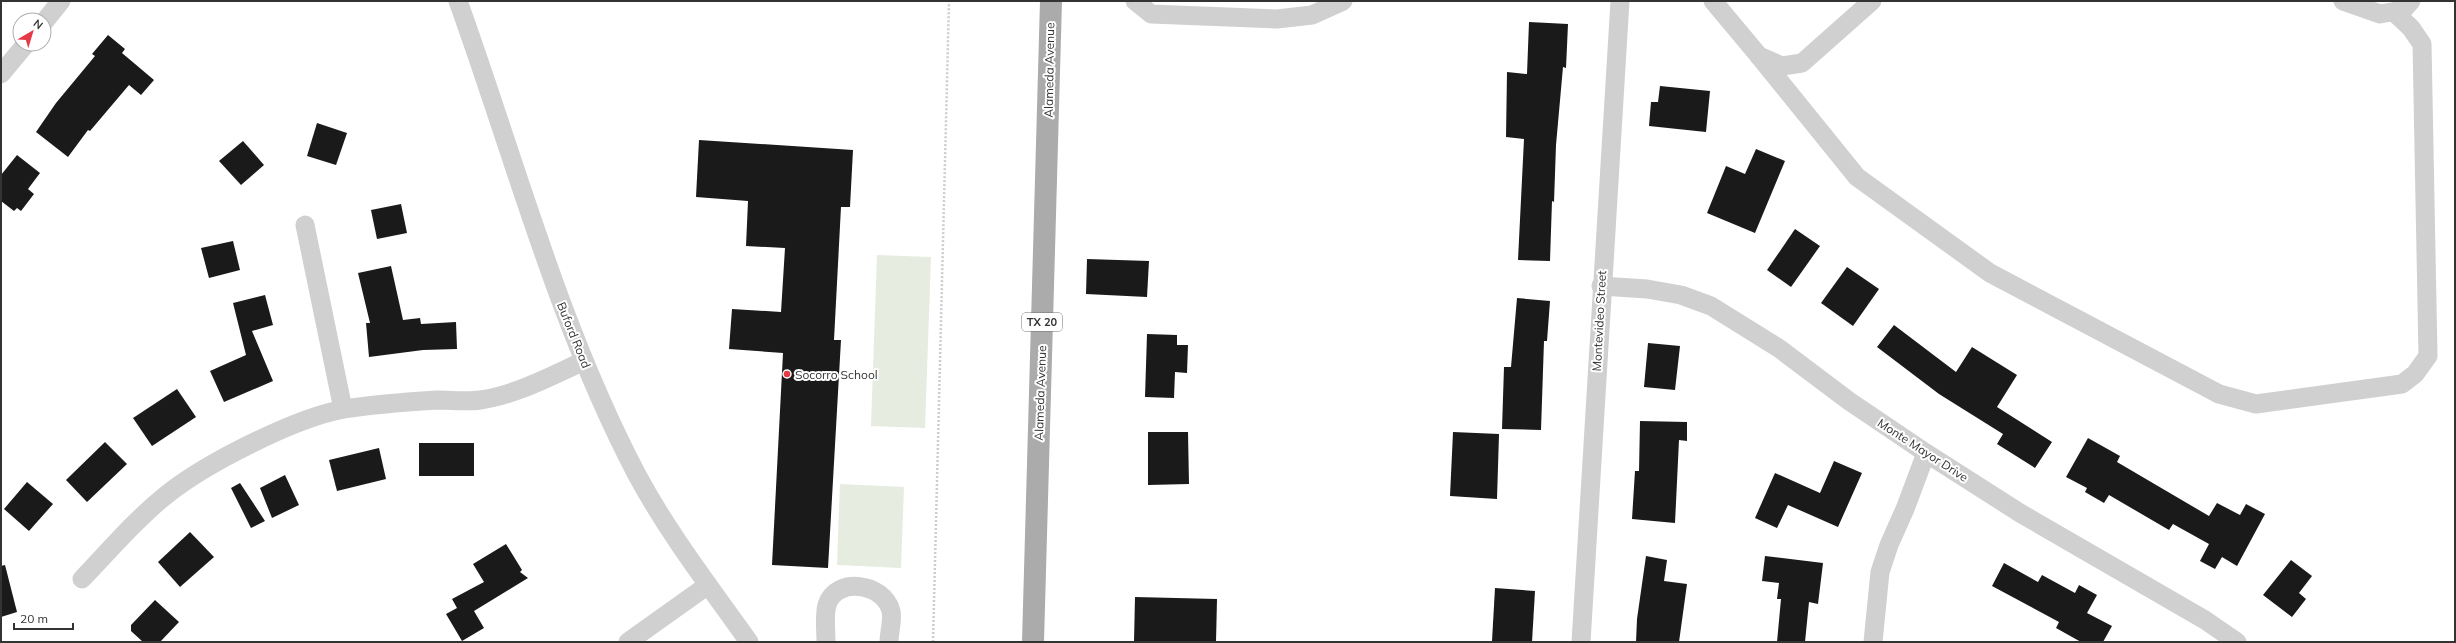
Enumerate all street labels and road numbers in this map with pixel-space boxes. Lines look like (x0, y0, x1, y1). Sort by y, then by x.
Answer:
street label: Alameda Avenue (1041, 22, 1057, 118)
street label: Montevideo Street (1589, 270, 1609, 372)
street label: Buford Road (554, 300, 594, 370)
road number: TX 20 (1022, 313, 1062, 331)
street label: Alameda Avenue (1031, 345, 1049, 441)
street label: Monte Mayor Drive (1875, 415, 1971, 485)

